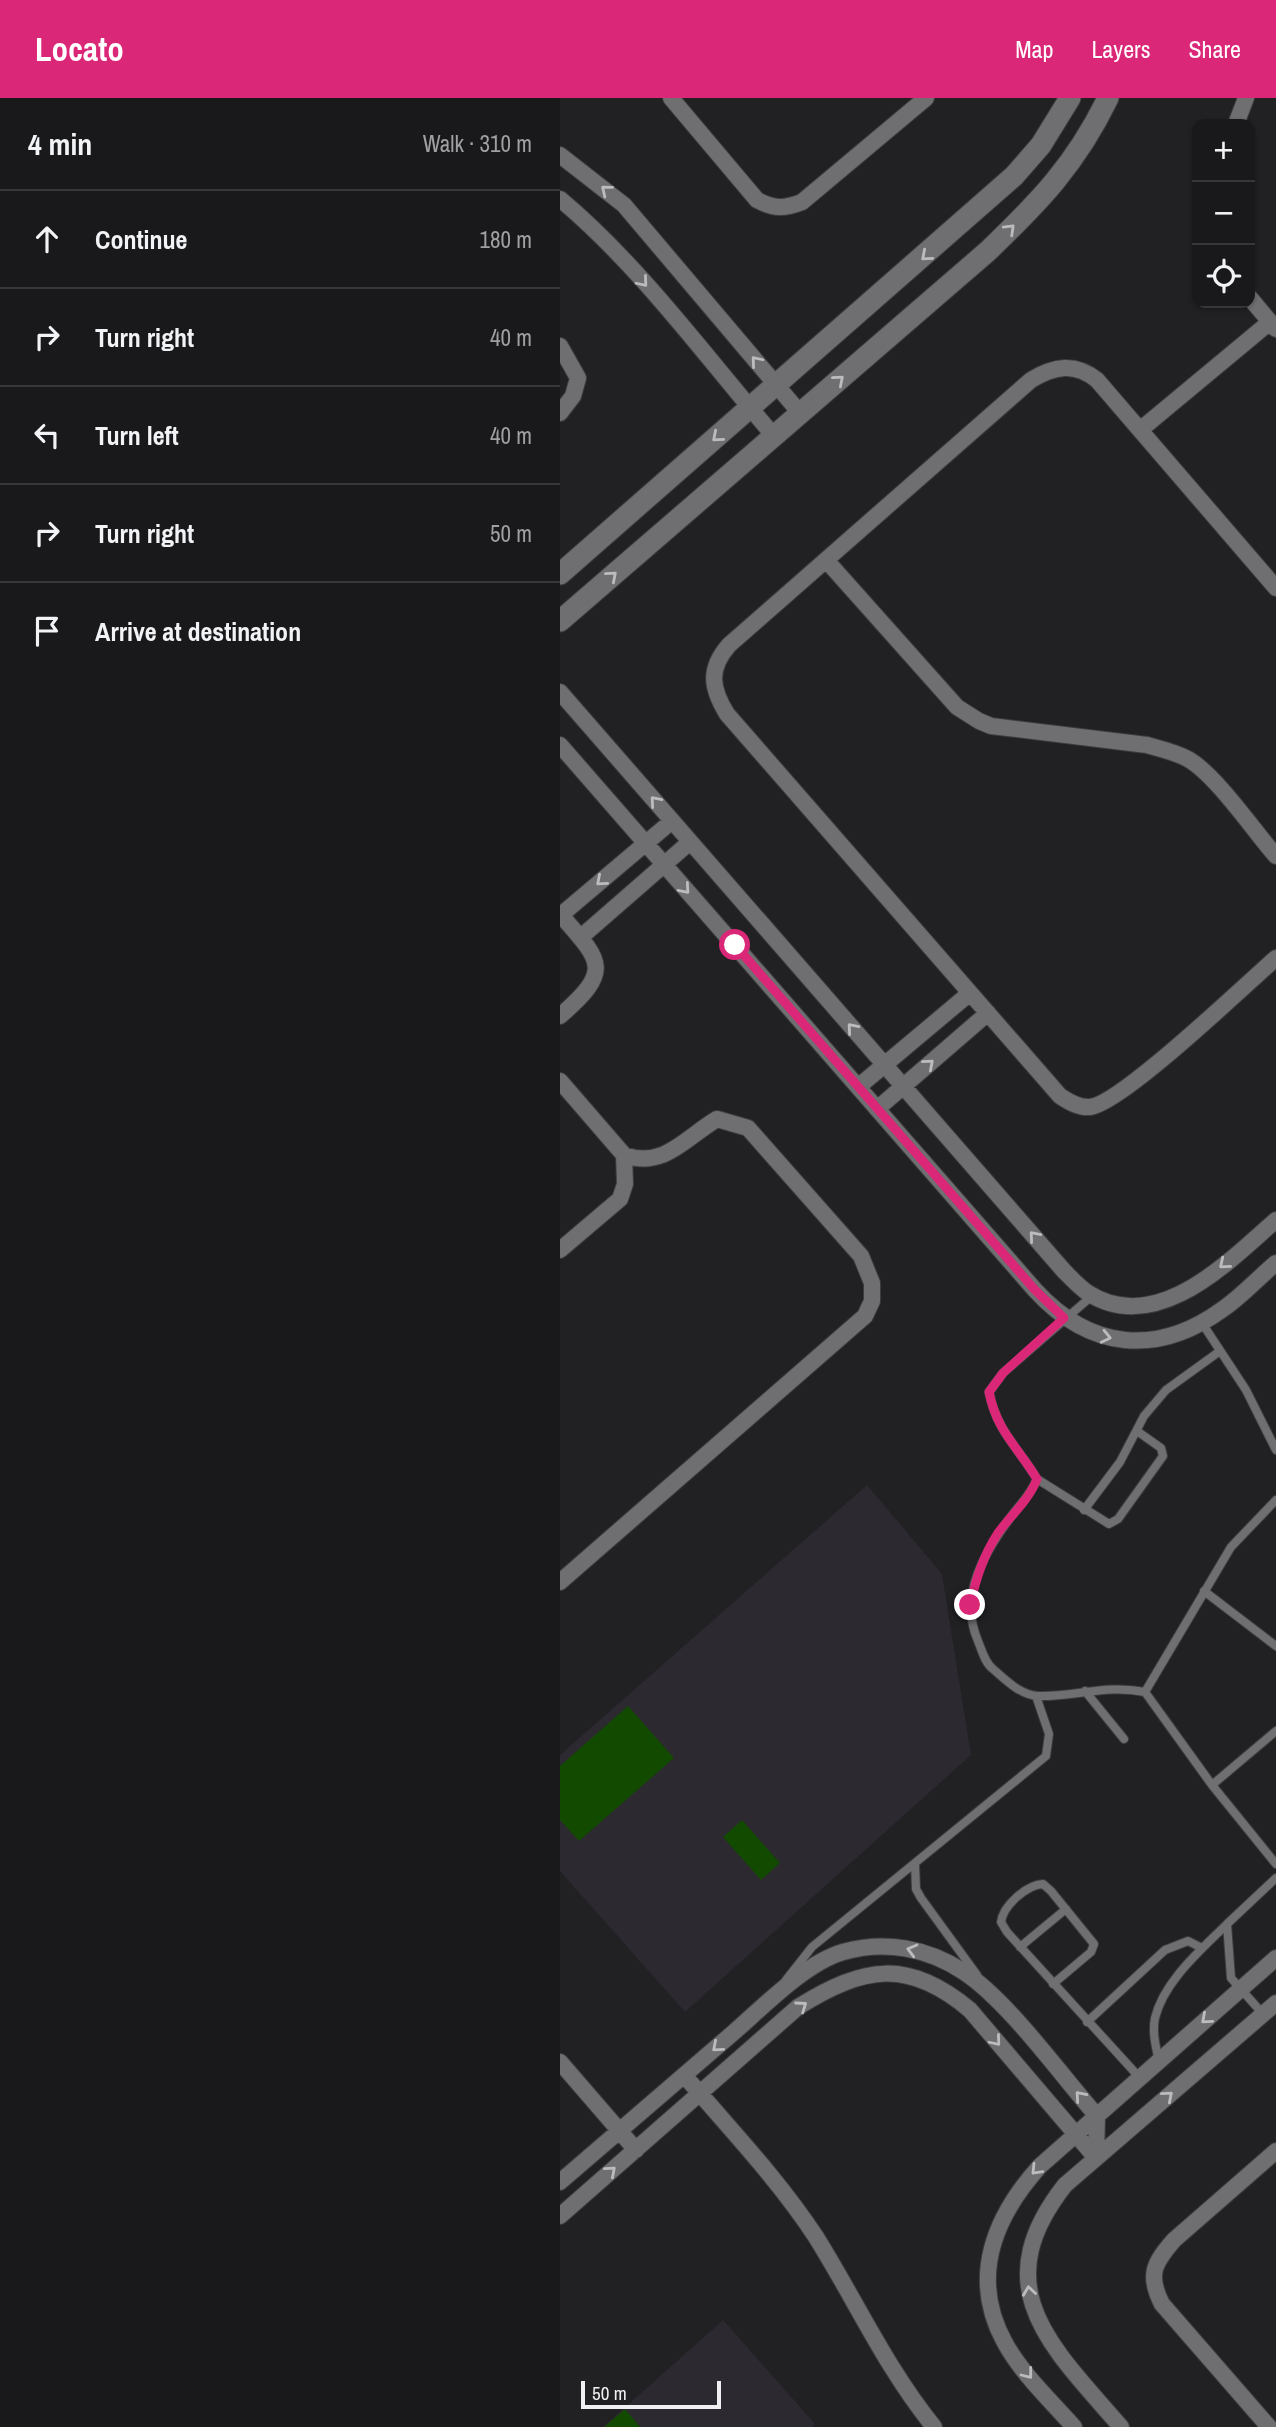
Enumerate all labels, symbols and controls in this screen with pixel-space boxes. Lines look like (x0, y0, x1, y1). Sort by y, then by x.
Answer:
text: Locato (35, 27, 124, 71)
text: Map (1015, 33, 1053, 65)
text: Layers (1091, 33, 1150, 65)
text: Share (1188, 33, 1241, 65)
map controls (1192, 119, 1255, 308)
button: + (1192, 119, 1255, 182)
text: 4 min (28, 124, 92, 164)
text: Walk · 310 m (423, 128, 532, 159)
button: − (1192, 182, 1255, 245)
one-way arrow (602, 186, 614, 199)
icon: ahead (28, 220, 66, 258)
text: Continue (95, 222, 187, 257)
text: 180 m (480, 224, 532, 255)
one-way arrow (1002, 225, 1015, 238)
button: locate (1192, 245, 1255, 308)
one-way arrow (921, 248, 934, 260)
one-way arrow (635, 274, 647, 287)
icon: right (28, 318, 66, 356)
text: Turn right (95, 320, 194, 355)
text: 40 m (490, 322, 532, 353)
one-way arrow (752, 356, 764, 369)
one-way arrow (831, 376, 844, 388)
icon: left (28, 416, 66, 454)
text: Turn left (95, 418, 179, 453)
text: 40 m (490, 420, 532, 451)
one-way arrow (713, 429, 726, 442)
icon: right (28, 514, 66, 552)
text: Turn right (95, 516, 194, 551)
text: 50 m (490, 518, 532, 549)
one-way arrow (603, 572, 616, 584)
icon: arrive (28, 612, 66, 650)
text: Arrive at destination (95, 614, 301, 649)
one-way arrow (651, 796, 663, 809)
one-way arrow (597, 873, 610, 885)
one-way arrow (677, 880, 689, 893)
route start (719, 929, 750, 960)
one-way arrow (848, 1023, 860, 1036)
one-way arrow (921, 1060, 934, 1072)
one-way arrow (1030, 1232, 1042, 1245)
one-way arrow (1220, 1256, 1233, 1268)
one-way arrow (1100, 1328, 1112, 1343)
route end (954, 1589, 985, 1620)
one-way arrow (906, 1944, 918, 1958)
one-way arrow (794, 2002, 807, 2014)
one-way arrow (1201, 2011, 1214, 2023)
one-way arrow (988, 2033, 1000, 2046)
one-way arrow (713, 2038, 725, 2051)
one-way arrow (1076, 2092, 1088, 2105)
one-way arrow (1159, 2092, 1172, 2104)
one-way arrow (1032, 2162, 1045, 2175)
one-way arrow (603, 2167, 616, 2179)
one-way arrow (1022, 2285, 1037, 2297)
one-way arrow (1020, 2366, 1033, 2378)
scale bar (581, 2378, 721, 2410)
text: 50 m (592, 2380, 627, 2406)

